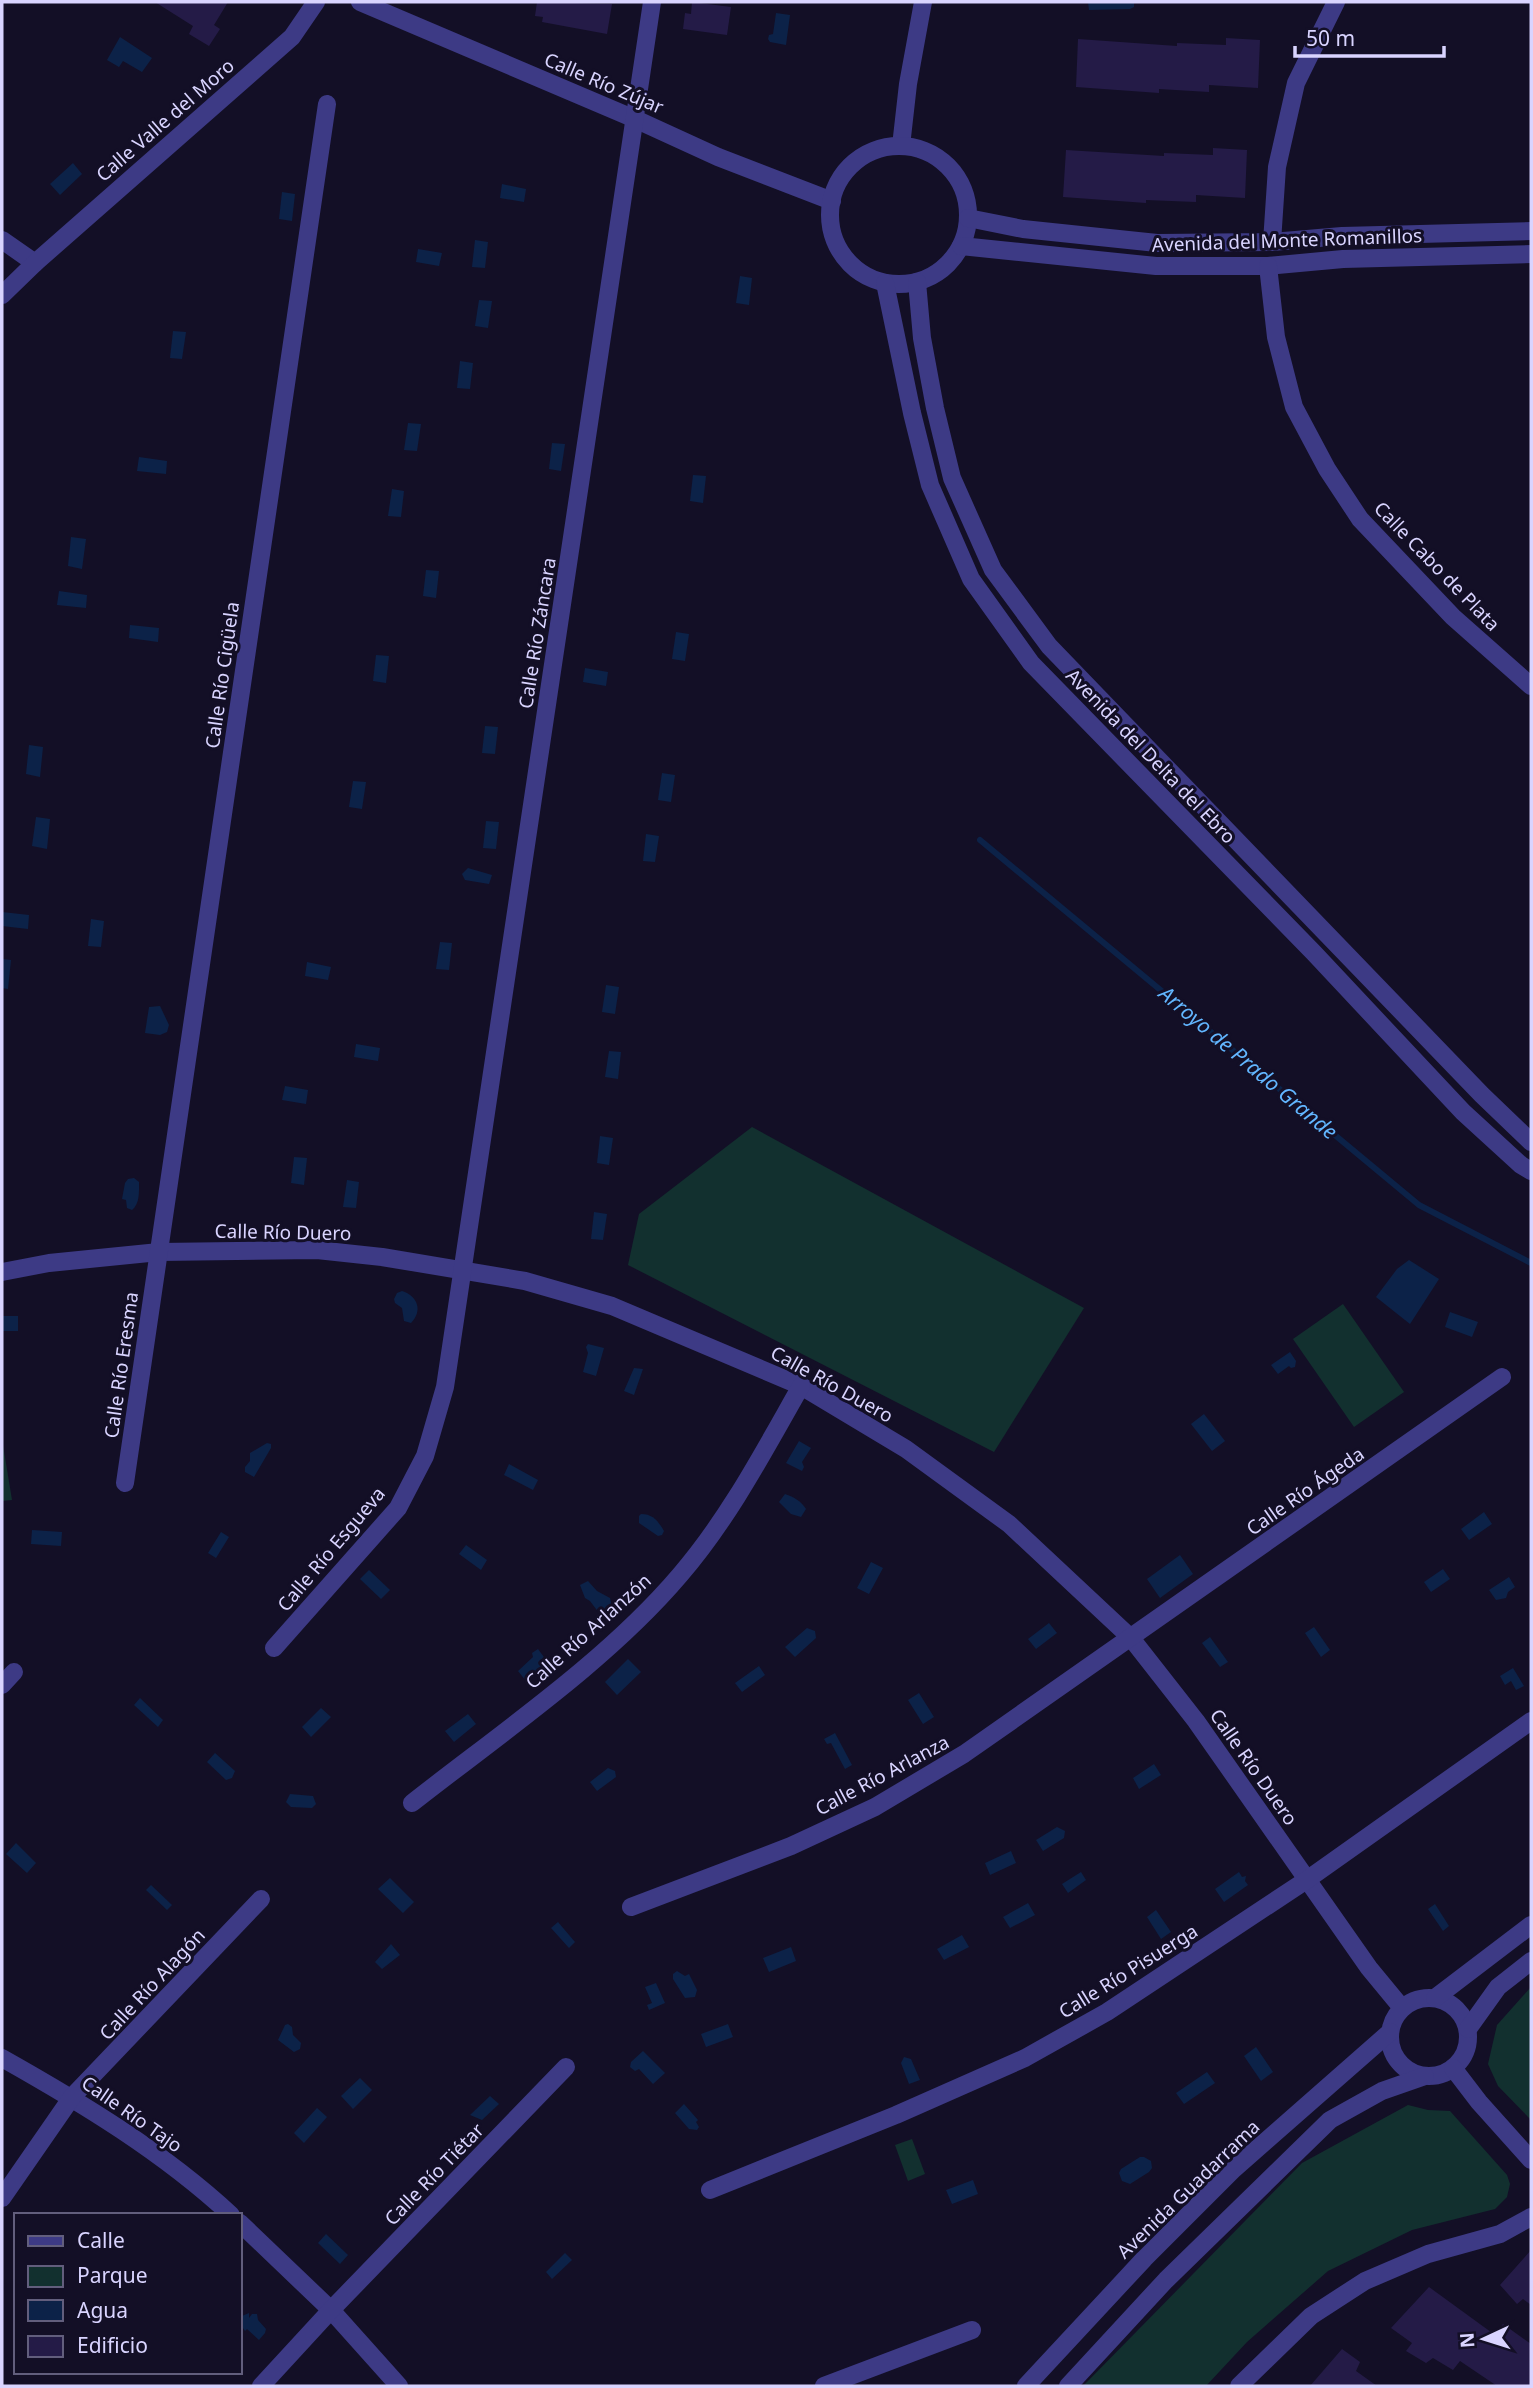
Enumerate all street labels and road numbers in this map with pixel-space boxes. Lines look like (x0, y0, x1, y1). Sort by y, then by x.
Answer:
street label: Calle Río Zújar (540, 46, 668, 120)
street label: Calle Valle del Moro (90, 53, 240, 187)
street label: Avenida del Monte Romanillos (1151, 222, 1423, 258)
street label: Calle Cabo de Plata (1368, 496, 1506, 636)
street label: Calle Río Záncara (512, 556, 562, 710)
street label: Calle Río Cigüela (199, 600, 245, 750)
street label: Avenida del Delta del Ebro (1060, 663, 1242, 849)
street label: Calle Río Duero (214, 1218, 352, 1246)
street label: Calle Río Eresma (98, 1290, 144, 1440)
street label: Calle Río Duero (766, 1340, 898, 1428)
street label: Calle Río Ágeda (1241, 1441, 1369, 1541)
street label: Calle Río Esgueva (271, 1481, 391, 1617)
street label: Calle Río Arlanzón (520, 1568, 656, 1694)
street label: Calle Río Duero (1204, 1704, 1304, 1830)
street label: Calle Río Arlanza (810, 1729, 954, 1821)
street label: Calle Río Pisuerga (1054, 1918, 1202, 2024)
street label: Calle Río Alagón (93, 1923, 211, 2045)
street label: Calle Río Tajo (76, 2070, 188, 2158)
street label: Avenida Guadarrama (1111, 2114, 1265, 2264)
street label: Calle Río Tiétar (379, 2117, 490, 2231)

